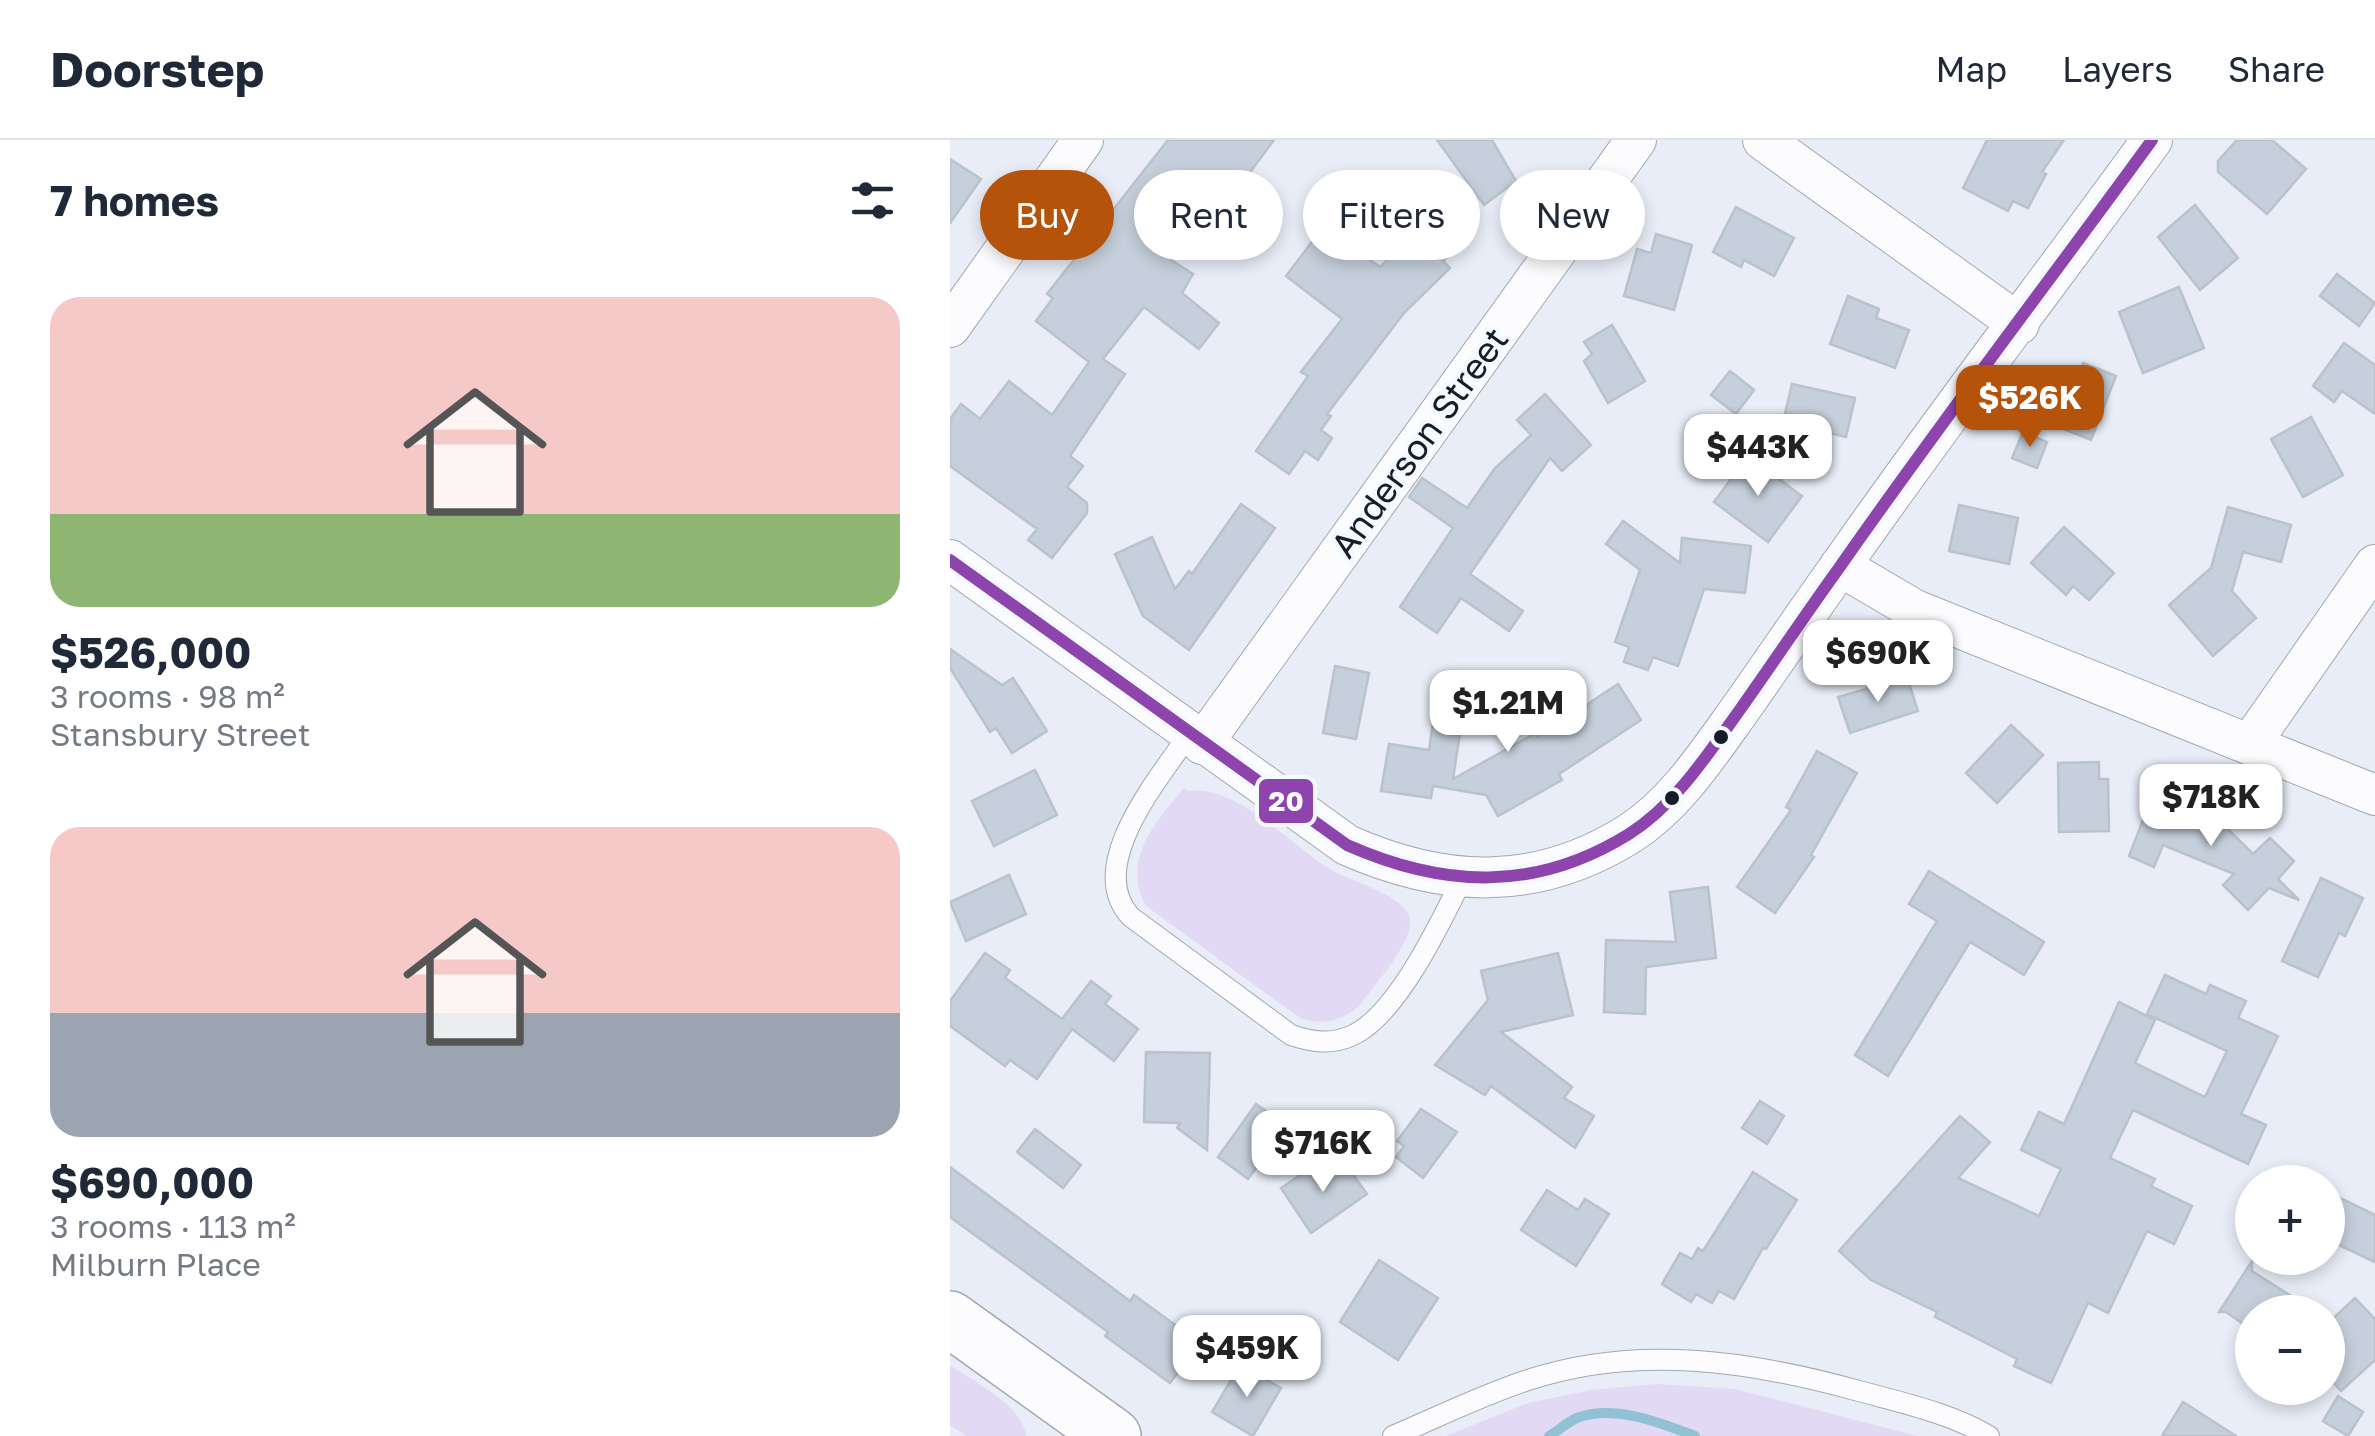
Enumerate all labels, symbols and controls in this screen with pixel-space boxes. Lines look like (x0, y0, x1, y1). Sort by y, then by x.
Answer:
text: Doorstep (50, 40, 264, 98)
text: Map (1936, 48, 2007, 90)
text: Layers (2062, 48, 2173, 90)
text: Share (2228, 48, 2325, 90)
chip: Buy (980, 170, 1114, 260)
chip: Rent (1134, 170, 1283, 260)
chip: Filters (1303, 170, 1480, 260)
chip: New (1500, 170, 1645, 260)
icon: filters (845, 173, 900, 228)
text: 7 homes (50, 175, 219, 225)
street label: Anderson Street (1322, 319, 1516, 565)
icon: home (385, 362, 565, 542)
pin: $526K (1960, 365, 2100, 450)
text: $526K (1978, 378, 2082, 416)
pin: $443K (1688, 414, 1828, 499)
text: $443K (1706, 427, 1810, 465)
pin: $690K (1808, 620, 1948, 705)
text: $526,000 (50, 627, 251, 677)
text: $690K (1825, 633, 1931, 671)
pin: $1.21M (1427, 670, 1589, 755)
text: 3 rooms · 98 m² (50, 677, 285, 715)
text: $1.21M (1452, 683, 1564, 721)
text: Stansbury Street (50, 715, 310, 753)
unlabelled marker (1711, 727, 1731, 747)
pin: $718K (2141, 764, 2281, 849)
line badge: 20 (1257, 777, 1315, 825)
text: $718K (2161, 777, 2261, 815)
text: 20 (1268, 784, 1304, 817)
unlabelled marker (1662, 788, 1682, 808)
icon: home (385, 892, 565, 1072)
pin: $716K (1253, 1110, 1393, 1195)
text: $716K (1274, 1123, 1372, 1161)
text: $690,000 (50, 1157, 254, 1207)
map controls (2235, 1165, 2345, 1405)
button: + (2235, 1165, 2345, 1275)
text: 3 rooms · 113 m² (50, 1207, 296, 1245)
text: Milburn Place (50, 1245, 261, 1283)
button: − (2235, 1295, 2345, 1405)
pin: $459K (1177, 1315, 1317, 1400)
text: $459K (1195, 1328, 1299, 1366)

